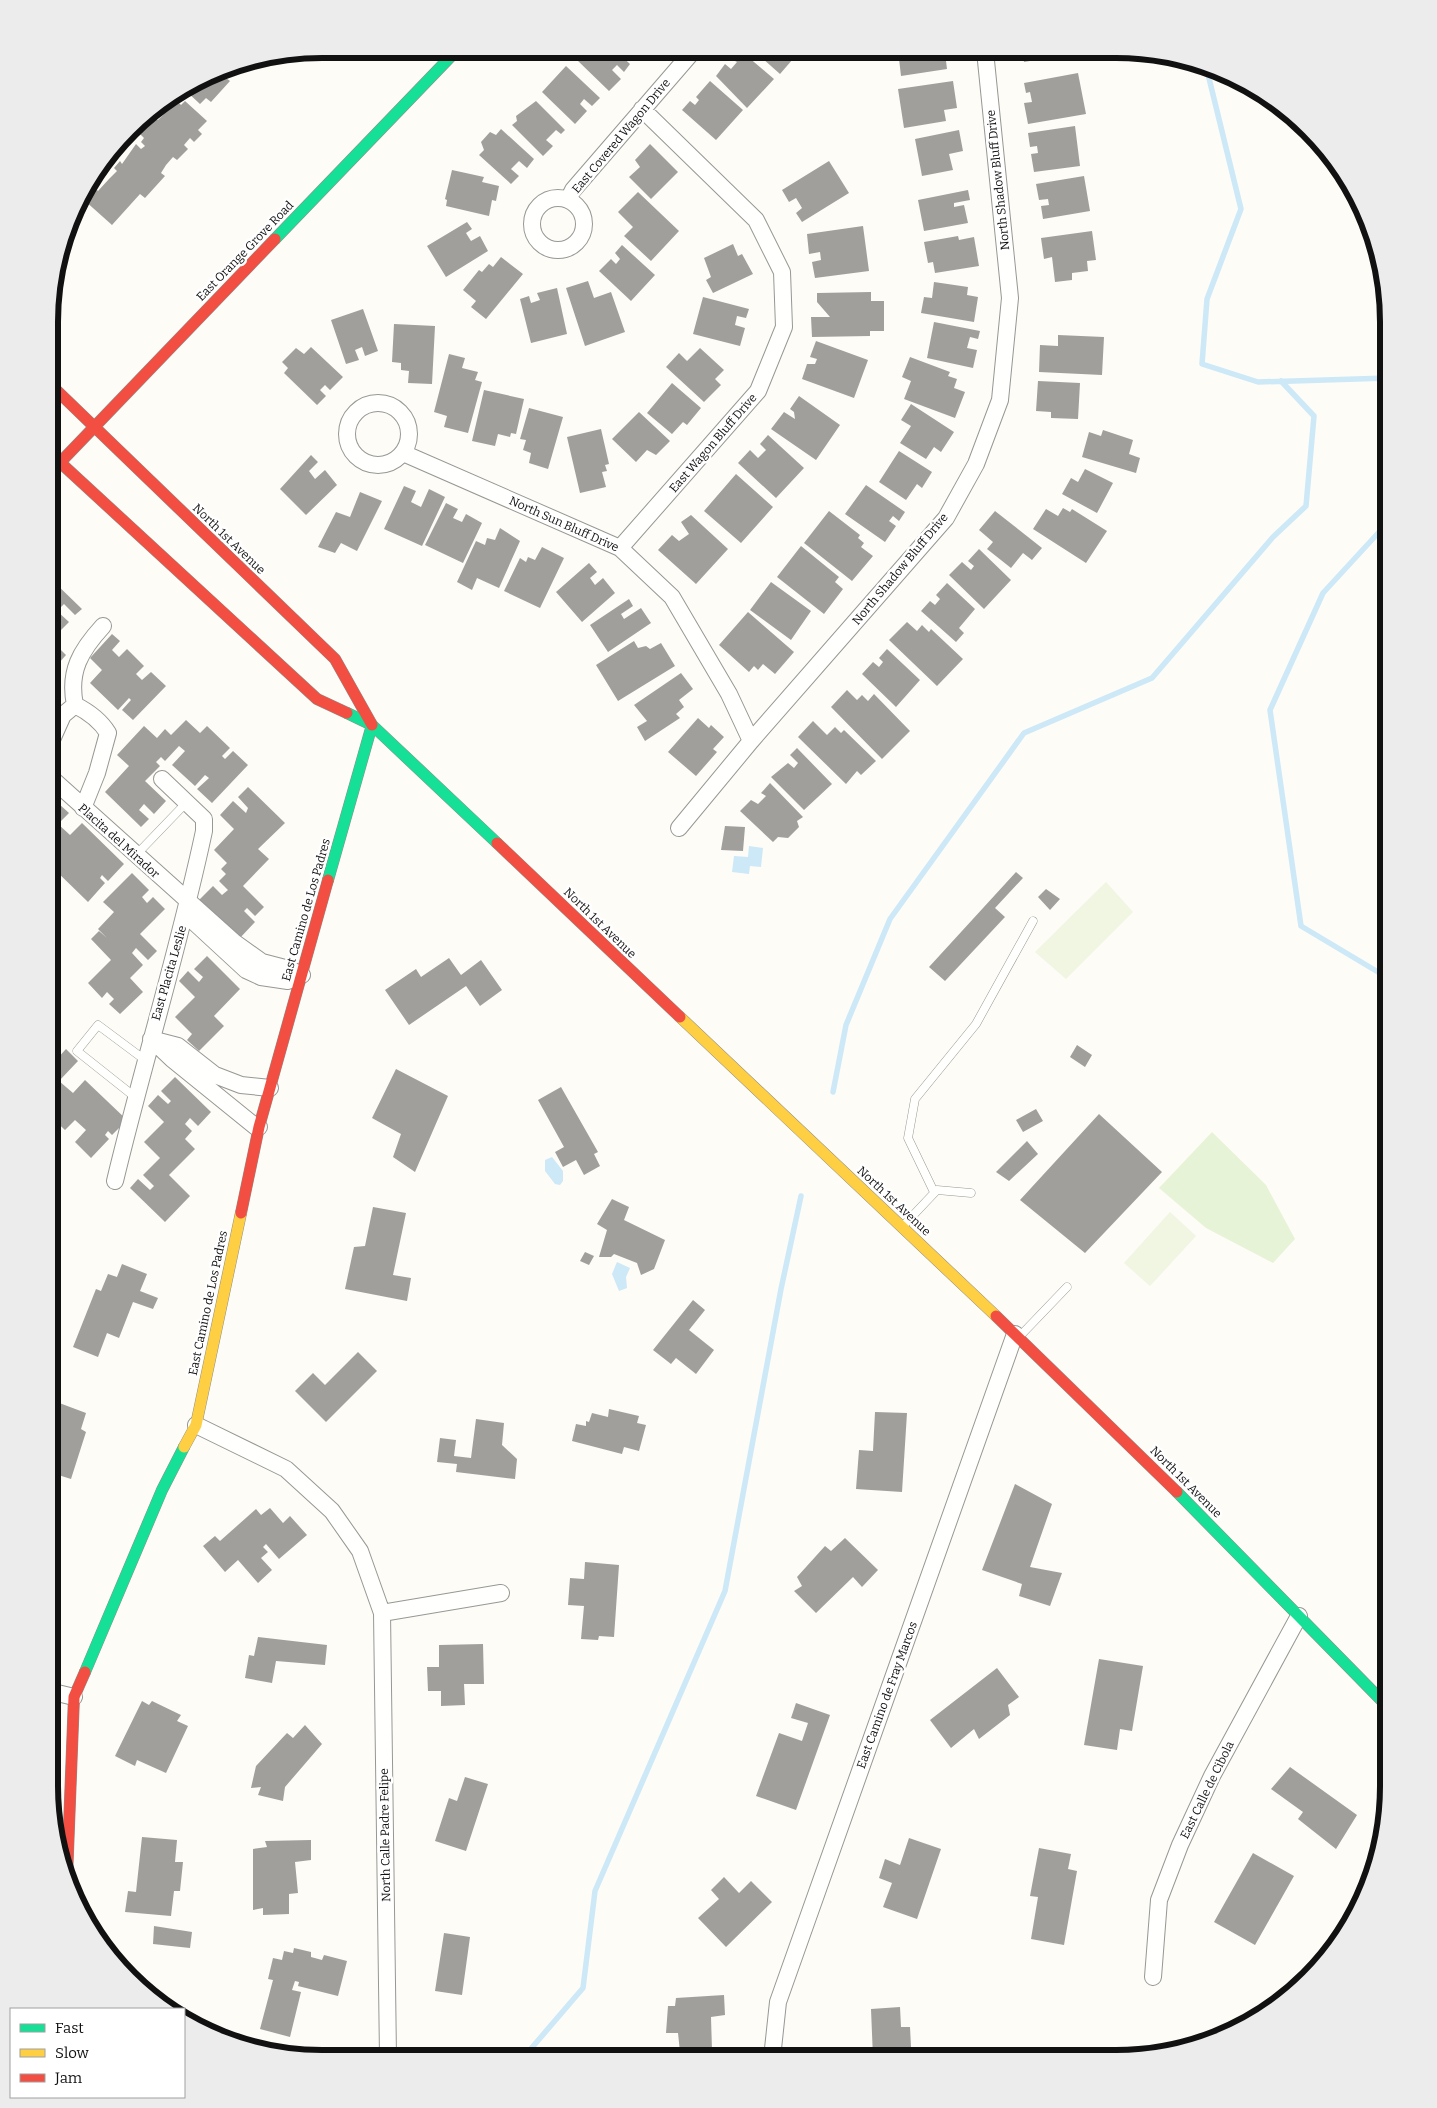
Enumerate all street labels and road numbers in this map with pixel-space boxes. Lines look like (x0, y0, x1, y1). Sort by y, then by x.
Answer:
street label: East Covered Wagon Drive (569, 76, 673, 196)
street label: North Shadow Bluff Drive (984, 109, 1012, 251)
street label: East Orange Grove Road (194, 198, 296, 304)
street label: East Wagon Bluff Drive (666, 391, 760, 495)
street label: North Sun Bluff Drive (507, 493, 621, 555)
street label: North 1st Avenue (190, 501, 268, 577)
street label: North Shadow Bluff Drive (849, 510, 951, 628)
street label: Placita del Mirador (76, 801, 163, 882)
street label: East Camino de Los Padres (279, 837, 333, 983)
street label: North 1st Avenue (561, 885, 639, 961)
street label: East Placita Leslie (149, 924, 189, 1022)
street label: North 1st Avenue (854, 1163, 934, 1239)
street label: East Camino de Los Padres (186, 1229, 230, 1377)
street label: North 1st Avenue (1147, 1443, 1225, 1521)
street label: East Camino de Fray Marcos (854, 1619, 920, 1770)
street label: East Calle de Cibola (1177, 1738, 1237, 1841)
street label: North Calle Padre Felipe (377, 1768, 393, 1902)

